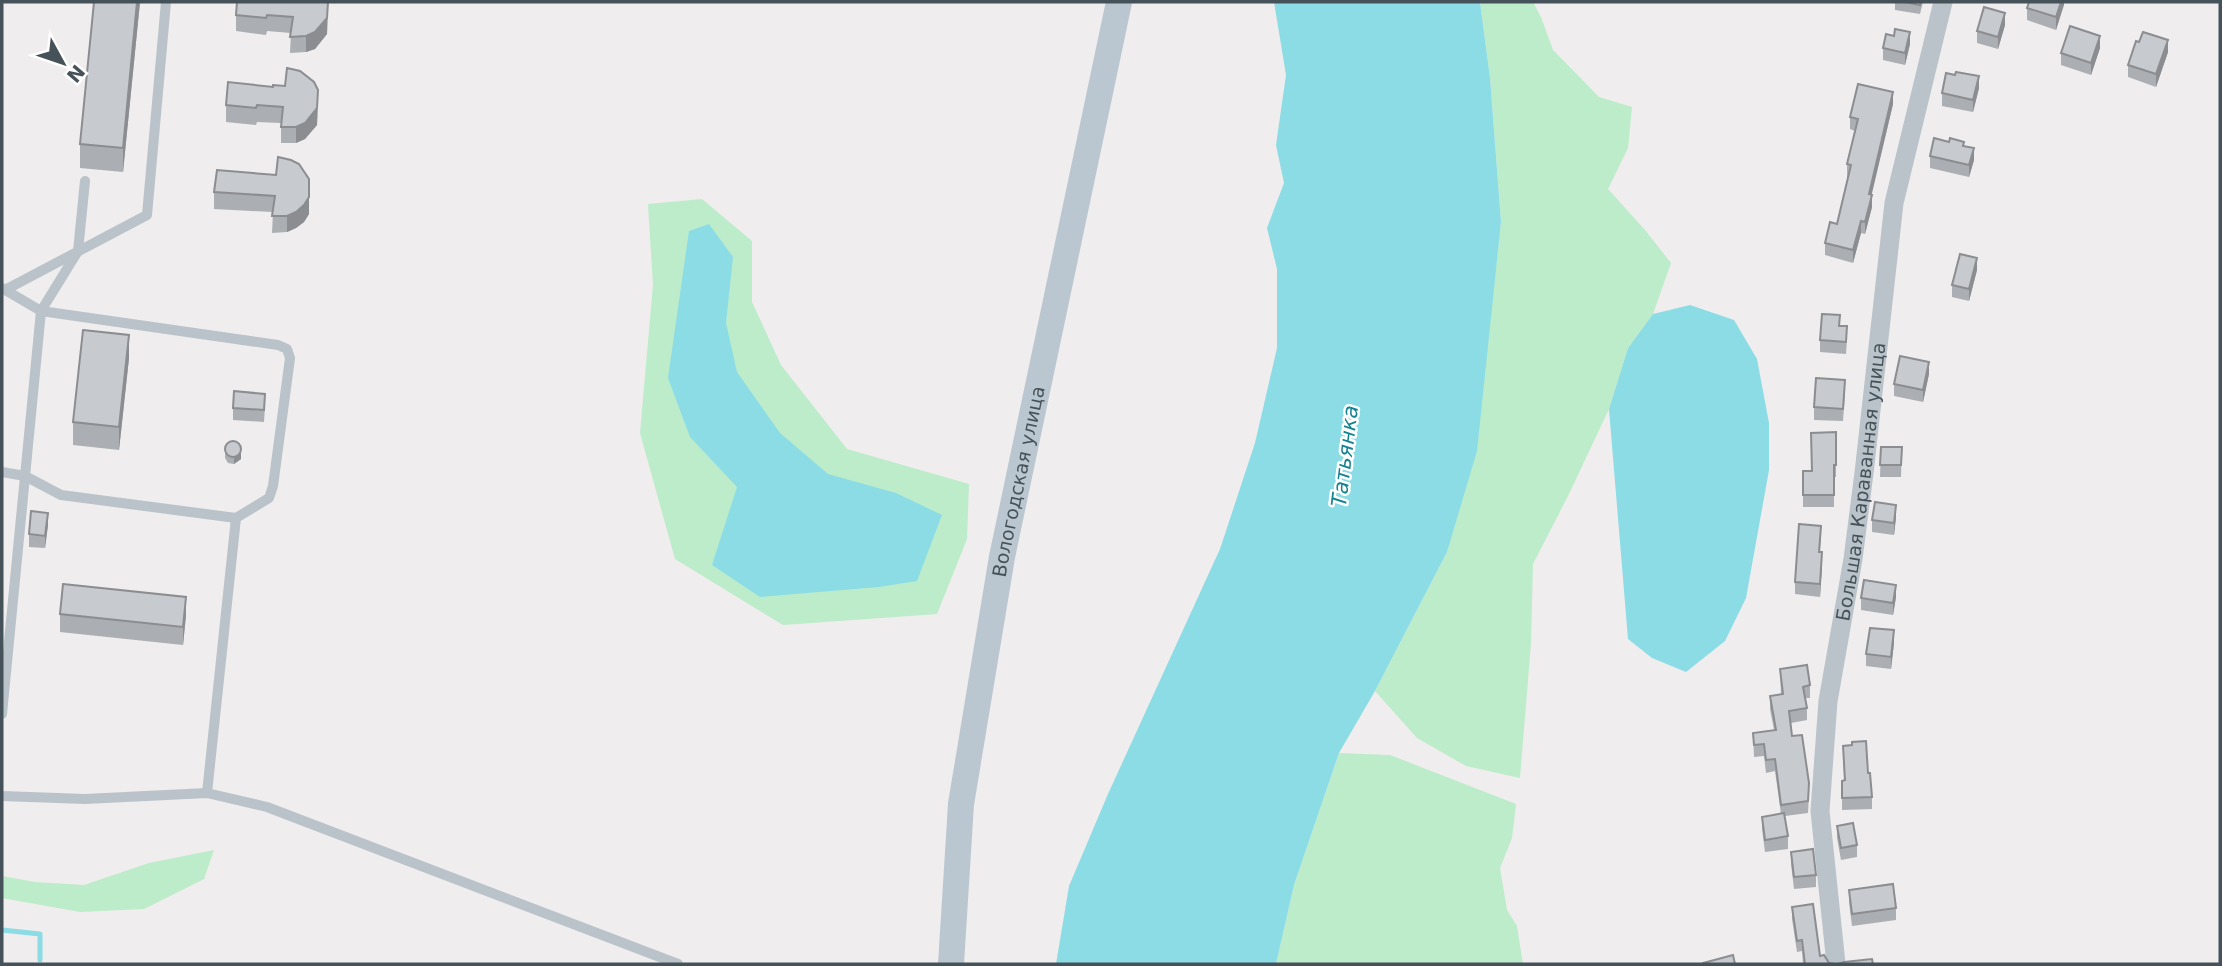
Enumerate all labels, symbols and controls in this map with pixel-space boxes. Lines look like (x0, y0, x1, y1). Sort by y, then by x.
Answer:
north arrow (28, 28, 98, 98)
text: N (62, 61, 90, 87)
street label: Большая Караванная улица (1831, 341, 1889, 623)
street label: Вологодская улица (988, 384, 1049, 579)
water label: Татьянка (1327, 404, 1363, 508)

